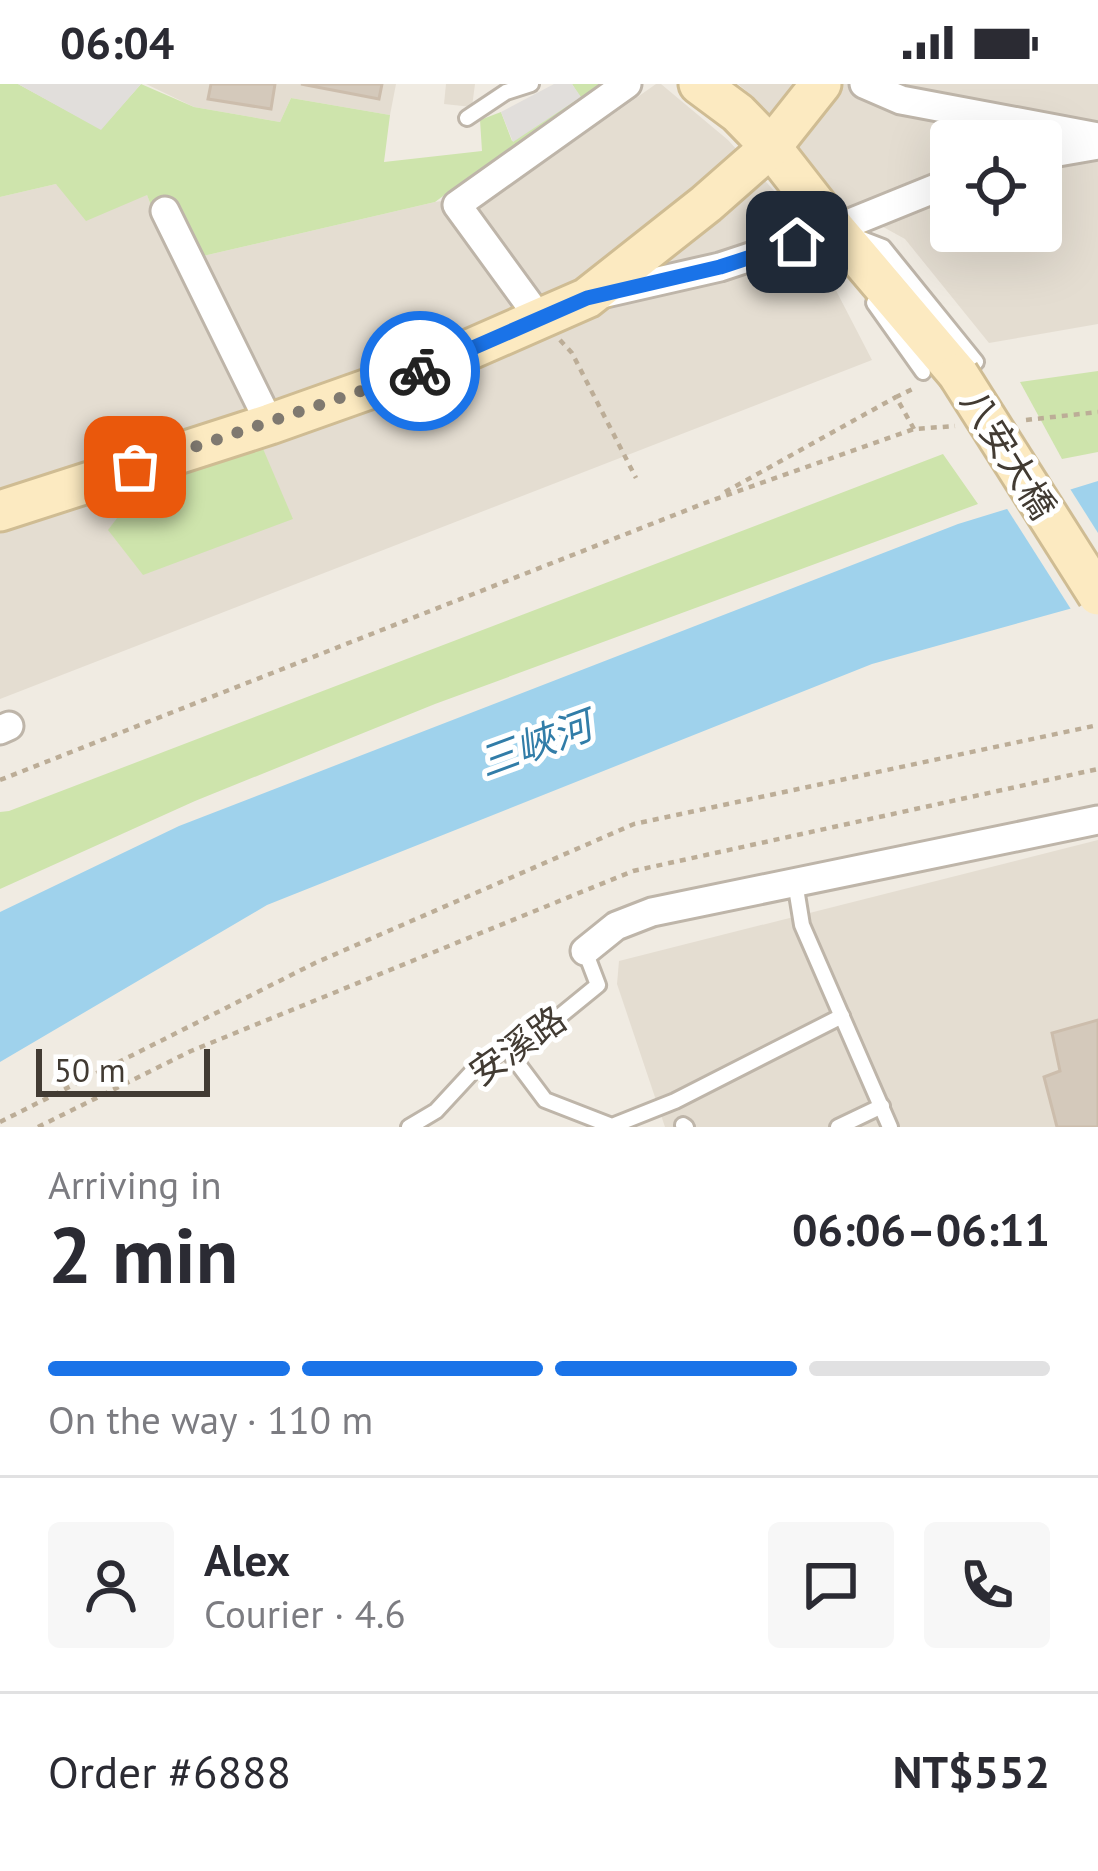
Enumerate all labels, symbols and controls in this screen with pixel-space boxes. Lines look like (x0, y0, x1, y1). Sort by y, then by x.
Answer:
text: 06:04 (60, 13, 174, 71)
map controls (930, 120, 1062, 252)
button: locate (930, 120, 1062, 252)
pin (746, 191, 848, 293)
icon: home (764, 209, 830, 275)
courier (360, 311, 480, 431)
icon: bike (387, 338, 453, 404)
street label: 八安大橋 (951, 380, 1067, 528)
pin (84, 416, 186, 518)
icon: bag (102, 434, 168, 500)
water label: 三峽河 (471, 697, 605, 787)
street label: 安溪路 (459, 995, 575, 1095)
scale bar (36, 1043, 210, 1096)
text: 50 m (54, 1048, 126, 1091)
text: Arriving in (48, 1159, 222, 1210)
text: 06:06–06:11 (792, 1200, 1050, 1258)
text: 2 min (48, 1204, 238, 1305)
text: On the way · 110 m (48, 1394, 373, 1445)
button: person (48, 1522, 174, 1648)
button: chat (768, 1522, 894, 1648)
button: phone (924, 1522, 1050, 1648)
text: Alex (204, 1530, 290, 1588)
text: Courier · 4.6 (204, 1588, 406, 1639)
text: Order #6888 (48, 1742, 291, 1800)
text: NT$552 (893, 1742, 1050, 1800)

